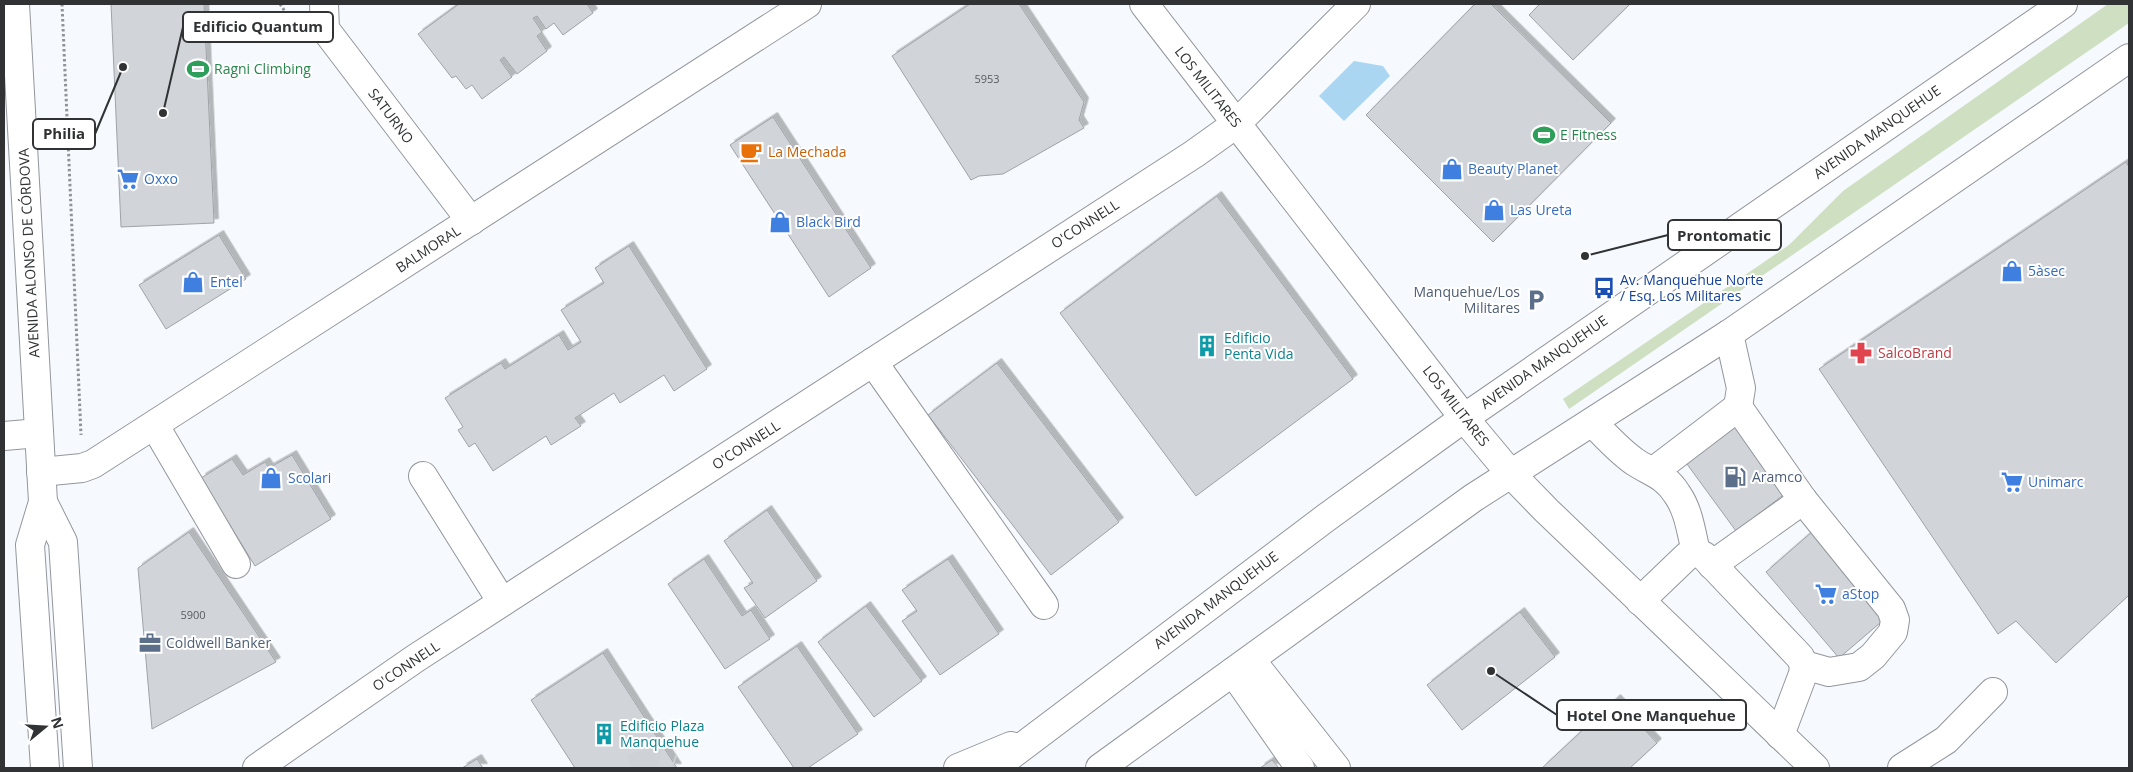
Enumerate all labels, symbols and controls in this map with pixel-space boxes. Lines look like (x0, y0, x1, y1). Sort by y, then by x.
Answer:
callout: Edificio Quantum (183, 12, 333, 42)
text: Edificio Quantum (193, 16, 323, 36)
street label: LOS MILITARES (1171, 42, 1246, 131)
sports icon: Ragni Climbing (185, 56, 211, 82)
place label: Ragni Climbing (214, 59, 311, 78)
house number: 5953 (974, 71, 1000, 86)
street label: AVENIDA MANQUEHUE (1809, 80, 1944, 183)
street label: SATURNO (364, 84, 418, 147)
callout: Philia (33, 119, 95, 149)
sports icon: E Fitness (1531, 122, 1557, 148)
text: Philia (43, 123, 85, 143)
place label: E Fitness (1560, 125, 1617, 144)
cafe icon: La Mechada (738, 139, 764, 165)
place label: La Mechada (768, 142, 847, 161)
street label: AVENIDA ALONSO DE CÓRDOVA (14, 148, 43, 358)
shop icon: Beauty Planet (1439, 156, 1465, 182)
place label: Beauty Planet (1468, 159, 1558, 178)
supermarket icon: Oxxo (115, 166, 141, 192)
place label: Oxxo (144, 169, 178, 188)
street label: O'CONNELL (1047, 195, 1122, 253)
shop icon: Las Ureta (1481, 197, 1507, 223)
place label: Las Ureta (1510, 200, 1572, 219)
shop icon: Black Bird (767, 209, 793, 235)
place label: Black Bird (796, 212, 861, 231)
callout: Prontomatic (1668, 220, 1781, 250)
street label: BALMORAL (392, 221, 464, 277)
text: Prontomatic (1677, 225, 1771, 245)
shop icon: 5àsec (1999, 258, 2025, 284)
place label: 5àsec (2028, 261, 2065, 280)
shop icon: Entel (180, 269, 206, 295)
place label: Av. Manquehue Norte / Esq. Los Militares (1620, 270, 1763, 305)
place label: Entel (210, 272, 243, 291)
bus stop icon: Av. Manquehue Norte / Esq. Los Militares (1591, 275, 1617, 301)
place label: Manquehue/Los Militares (1413, 282, 1520, 317)
parking icon: Manquehue/Los Militares (1523, 287, 1549, 313)
street label: AVENIDA MANQUEHUE (1476, 310, 1611, 413)
place label: Edificio Penta Vida (1224, 328, 1294, 363)
building icon: Edificio Penta Vida (1194, 333, 1220, 359)
pharmacy icon: SalcoBrand (1848, 340, 1874, 366)
place label: SalcoBrand (1878, 343, 1952, 362)
street label: LOS MILITARES (1419, 361, 1494, 450)
street label: O'CONNELL (708, 416, 783, 474)
fuel station icon: Aramco (1722, 464, 1748, 490)
shop icon: Scolari (258, 465, 284, 491)
place label: Aramco (1752, 467, 1802, 486)
place label: Scolari (288, 468, 331, 487)
supermarket icon: Unimarc (1999, 469, 2025, 495)
place label: Unimarc (2028, 472, 2084, 491)
street label: AVENIDA MANQUEHUE (1150, 547, 1282, 653)
supermarket icon: aStop (1813, 581, 1839, 607)
place label: aStop (1842, 584, 1879, 603)
house number: 5900 (180, 607, 206, 622)
office icon: Coldwell Banker (137, 630, 163, 656)
place label: Coldwell Banker (166, 633, 271, 652)
street label: O'CONNELL (368, 636, 443, 695)
callout: Hotel One Manquehue (1557, 700, 1746, 730)
north arrow (20, 702, 70, 752)
text: Hotel One Manquehue (1566, 705, 1736, 725)
text: N (47, 714, 69, 731)
place label: Edificio Plaza Manquehue (620, 716, 705, 751)
building icon: Edificio Plaza Manquehue (591, 721, 617, 747)

